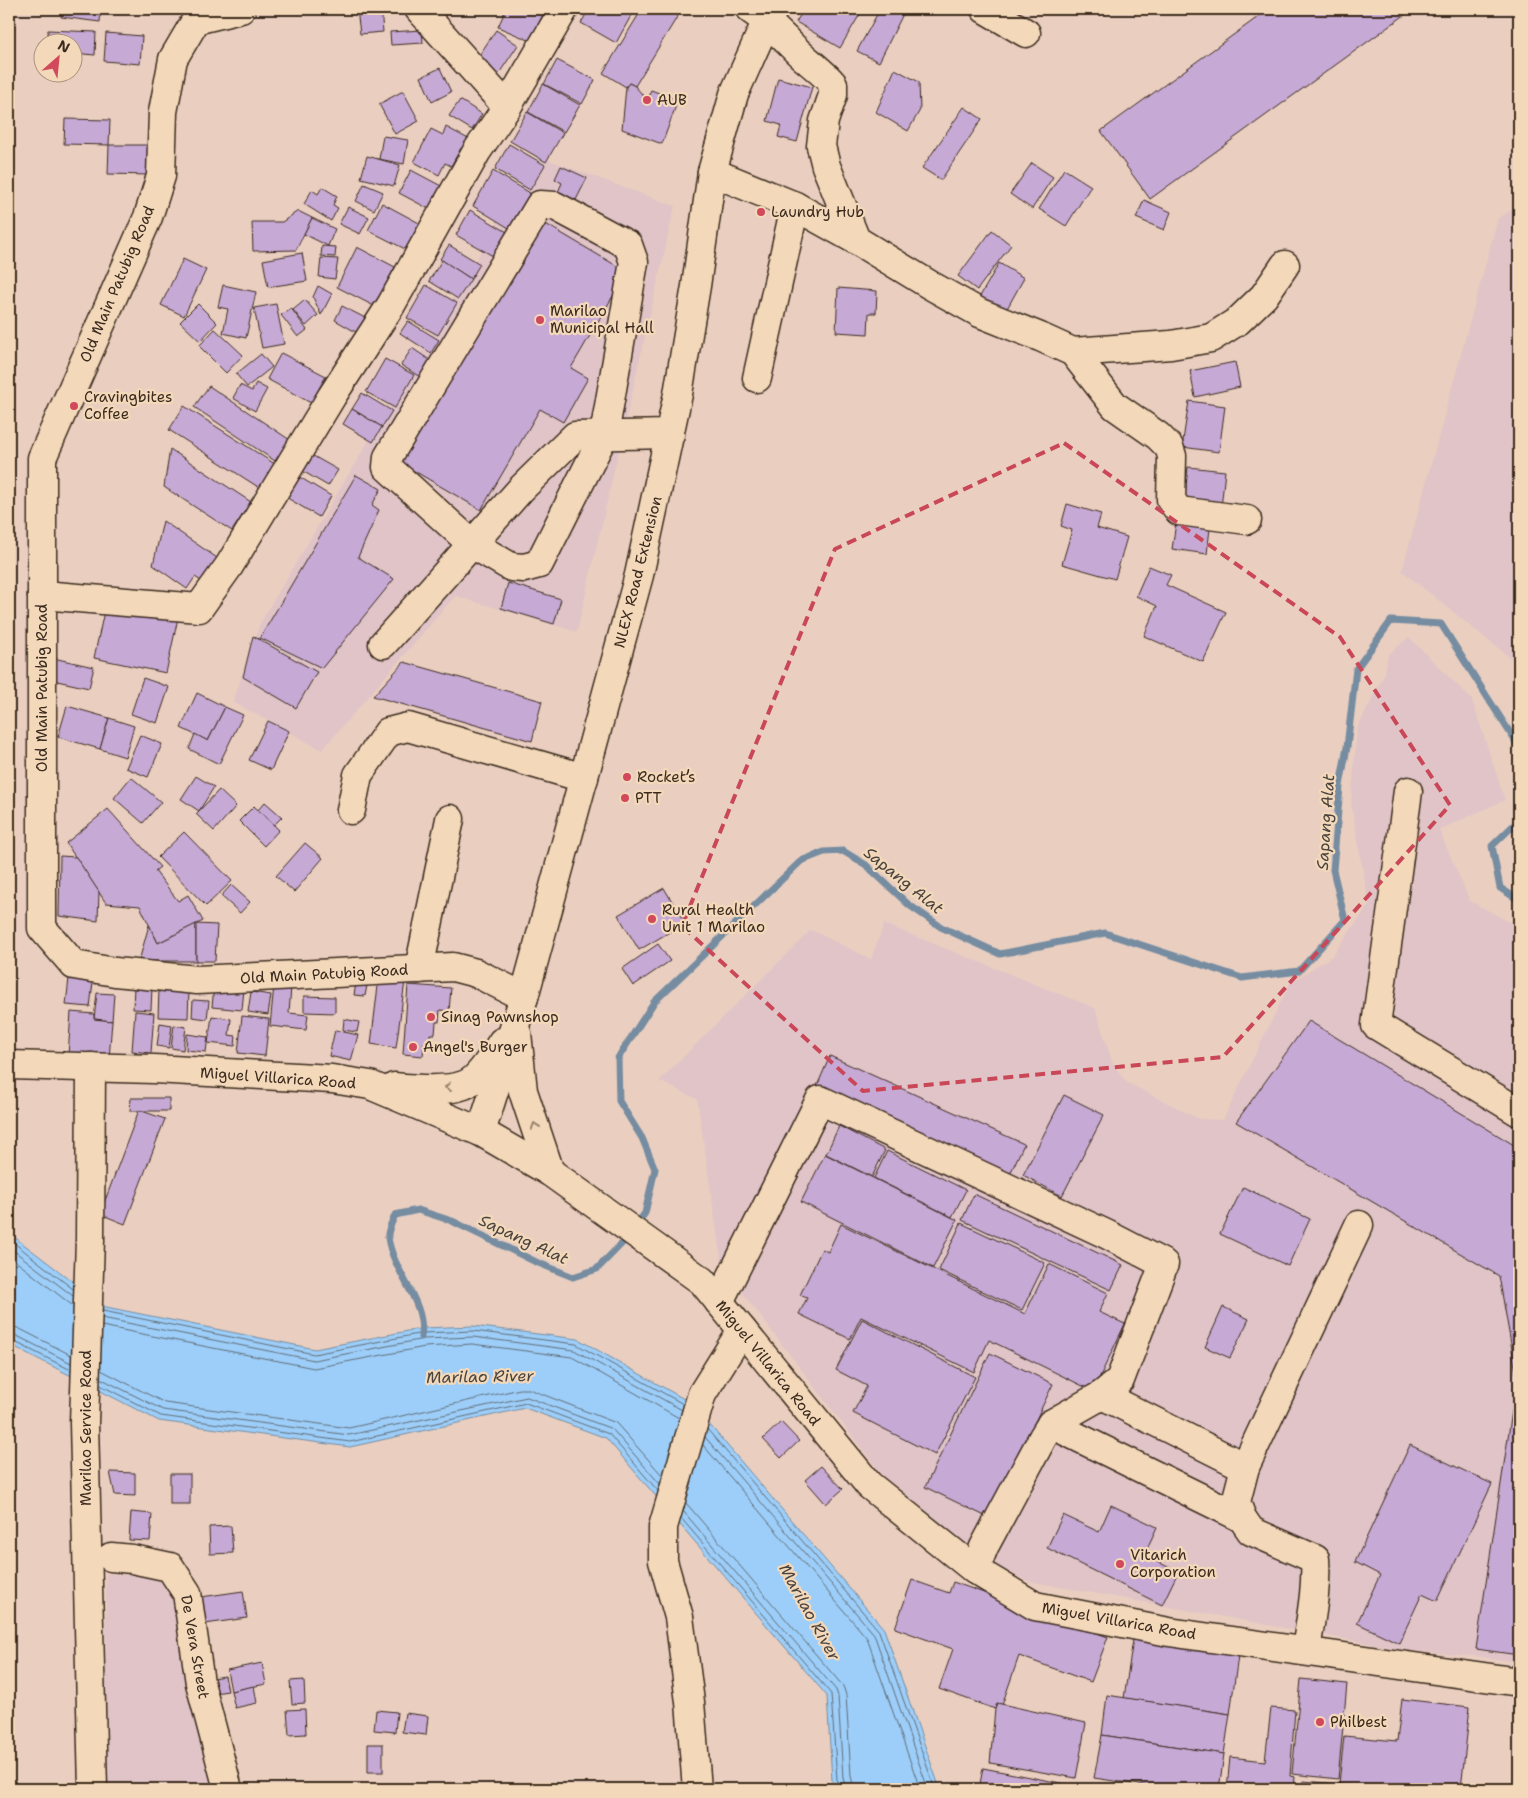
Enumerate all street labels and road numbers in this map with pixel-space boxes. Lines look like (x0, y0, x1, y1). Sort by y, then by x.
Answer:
street label: Old Main Patubig Road (75, 202, 159, 365)
street label: NLEX Road Extension (609, 494, 667, 650)
street label: Old Main Patubig Road (32, 603, 52, 772)
street label: Old Main Patubig Road (239, 960, 409, 988)
street label: Miguel Villarica Road (199, 1063, 357, 1093)
street label: Miguel Villarica Road (711, 1296, 825, 1430)
street label: Marilao Service Road (76, 1350, 96, 1506)
street label: De Vera Street (176, 1594, 214, 1700)
street label: Miguel Villarica Road (1040, 1598, 1198, 1645)

